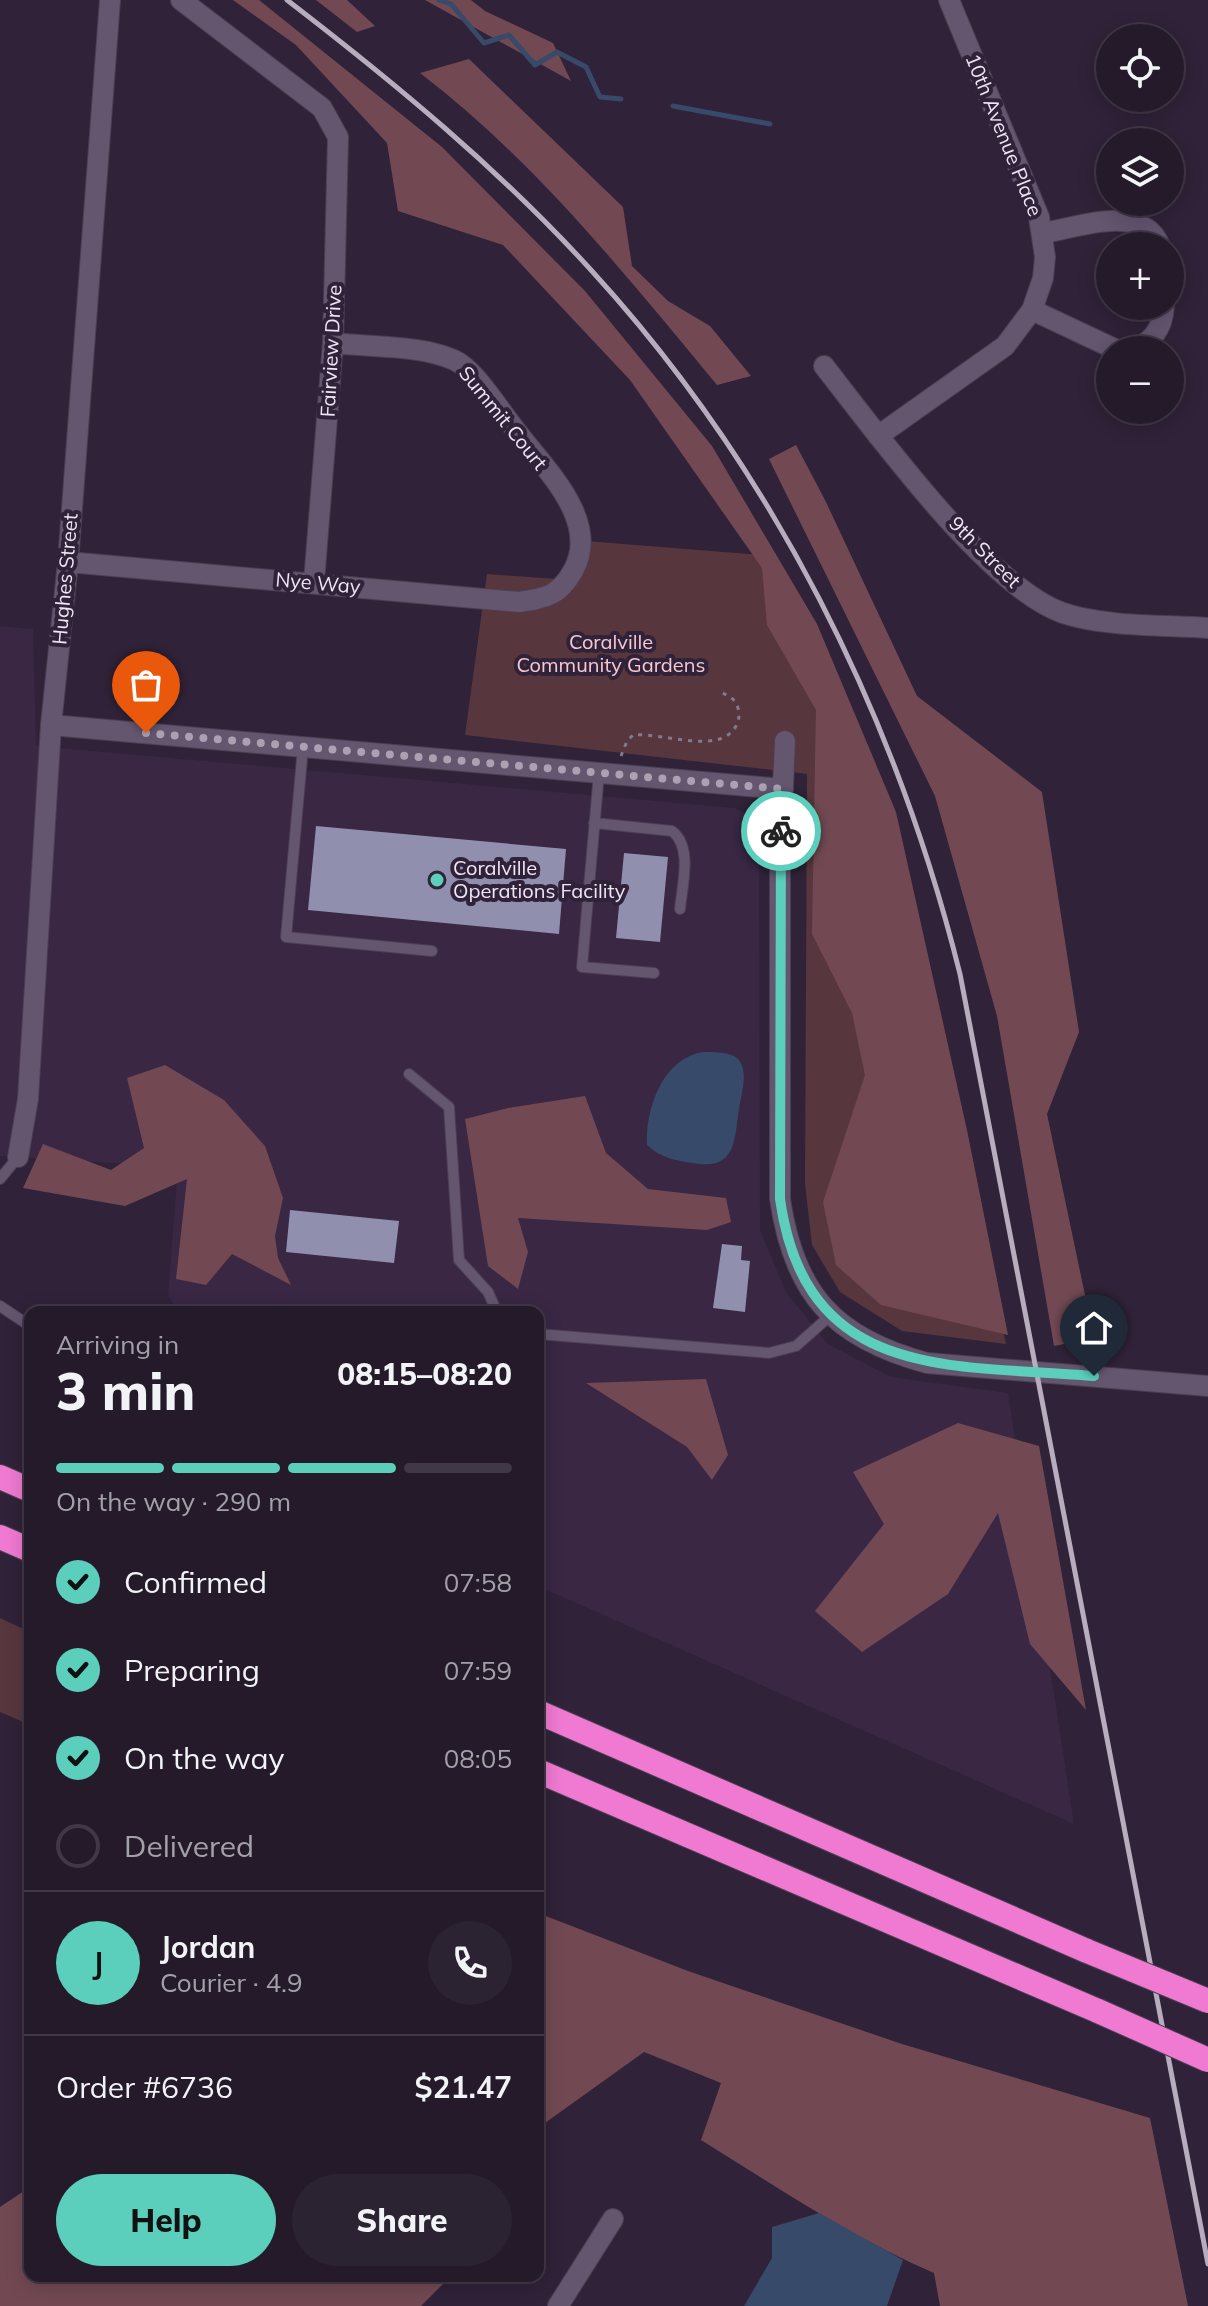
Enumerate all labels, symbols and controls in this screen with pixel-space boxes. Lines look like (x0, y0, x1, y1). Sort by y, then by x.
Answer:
map controls (1096, 24, 1184, 424)
button: locate (1096, 24, 1184, 112)
street label: 10th Avenue Place (960, 50, 1048, 220)
button: layers (1096, 128, 1184, 216)
button: + (1096, 232, 1184, 320)
street label: Fairview Drive (315, 284, 346, 418)
button: − (1096, 336, 1184, 424)
street label: Summit Court (454, 361, 553, 475)
street label: 9th Street (944, 511, 1026, 593)
street label: Hughes Street (46, 512, 83, 646)
street label: Nye Way (275, 566, 362, 599)
park label: Coralville Community Gardens (517, 629, 705, 677)
pin (112, 651, 180, 733)
icon: bag (124, 663, 168, 707)
courier (741, 791, 821, 871)
icon: bike (759, 809, 803, 853)
place label: Coralville Operations Facility (453, 855, 626, 903)
marker: Coralville Operations Facility (428, 871, 446, 889)
pin (1060, 1294, 1128, 1376)
icon: home (1072, 1306, 1116, 1350)
text: Arriving in (56, 1328, 179, 1361)
text: 08:15–08:20 (337, 1355, 512, 1393)
text: 3 min (56, 1358, 195, 1423)
text: On the way · 290 m (56, 1485, 291, 1518)
icon: check (56, 1560, 100, 1604)
text: Confirmed (124, 1563, 267, 1601)
text: 07:58 (444, 1566, 512, 1599)
icon: check (56, 1648, 100, 1692)
text: Preparing (124, 1651, 260, 1689)
text: 07:59 (444, 1654, 512, 1687)
icon: check (56, 1736, 100, 1780)
text: On the way (124, 1739, 284, 1777)
text: 08:05 (444, 1742, 512, 1775)
text: Delivered (124, 1827, 254, 1865)
button: phone (428, 1921, 512, 2005)
text: Jordan (160, 1928, 255, 1966)
text: J (93, 1944, 103, 1982)
text: Courier · 4.9 (160, 1966, 303, 1999)
text: Order #6736 (56, 2068, 233, 2106)
text: $21.47 (415, 2068, 512, 2106)
button: Help (56, 2174, 276, 2266)
button: Share (292, 2174, 512, 2266)

